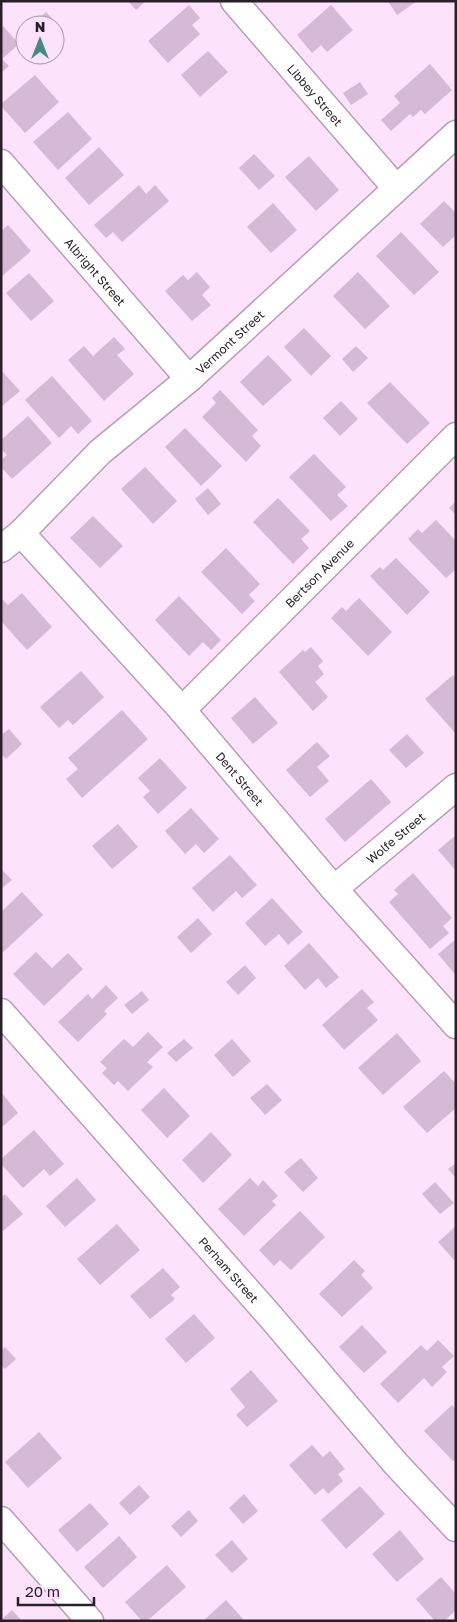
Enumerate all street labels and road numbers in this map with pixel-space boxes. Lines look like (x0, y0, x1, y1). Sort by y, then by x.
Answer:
street label: Libbey Street (284, 61, 346, 129)
street label: Albright Street (62, 235, 129, 309)
street label: Vermont Street (192, 306, 267, 377)
street label: Bertson Avenue (282, 535, 357, 610)
street label: Dent Street (213, 748, 267, 809)
street label: Wolfe Street (363, 809, 428, 866)
street label: Perham Street (196, 1234, 262, 1306)

